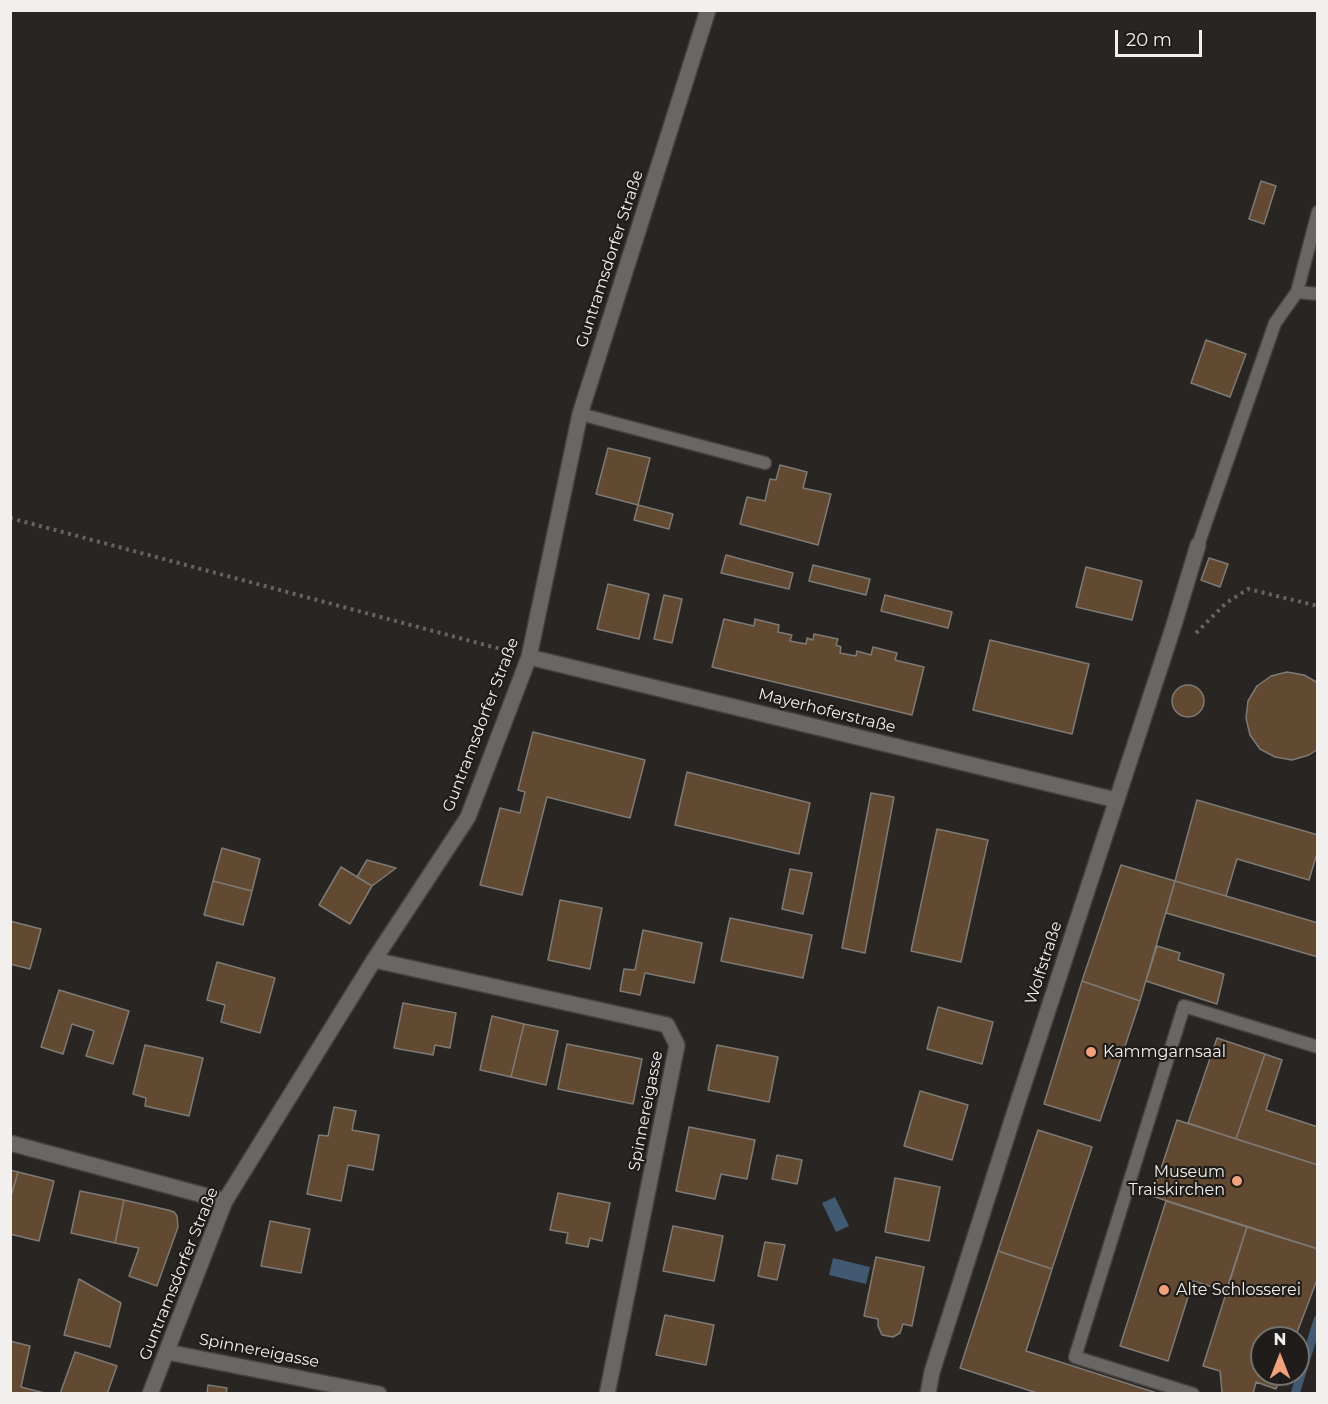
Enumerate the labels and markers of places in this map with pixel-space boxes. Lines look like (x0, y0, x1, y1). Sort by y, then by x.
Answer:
place label: Kammgarnsaal (1103, 1042, 1226, 1062)
marker: Kammgarnsaal (1084, 1045, 1098, 1059)
place label: Museum Traiskirchen (1128, 1162, 1225, 1200)
marker: Museum Traiskirchen (1230, 1174, 1244, 1188)
place label: Alte Schlosserei (1176, 1280, 1301, 1300)
marker: Alte Schlosserei (1157, 1283, 1171, 1297)

